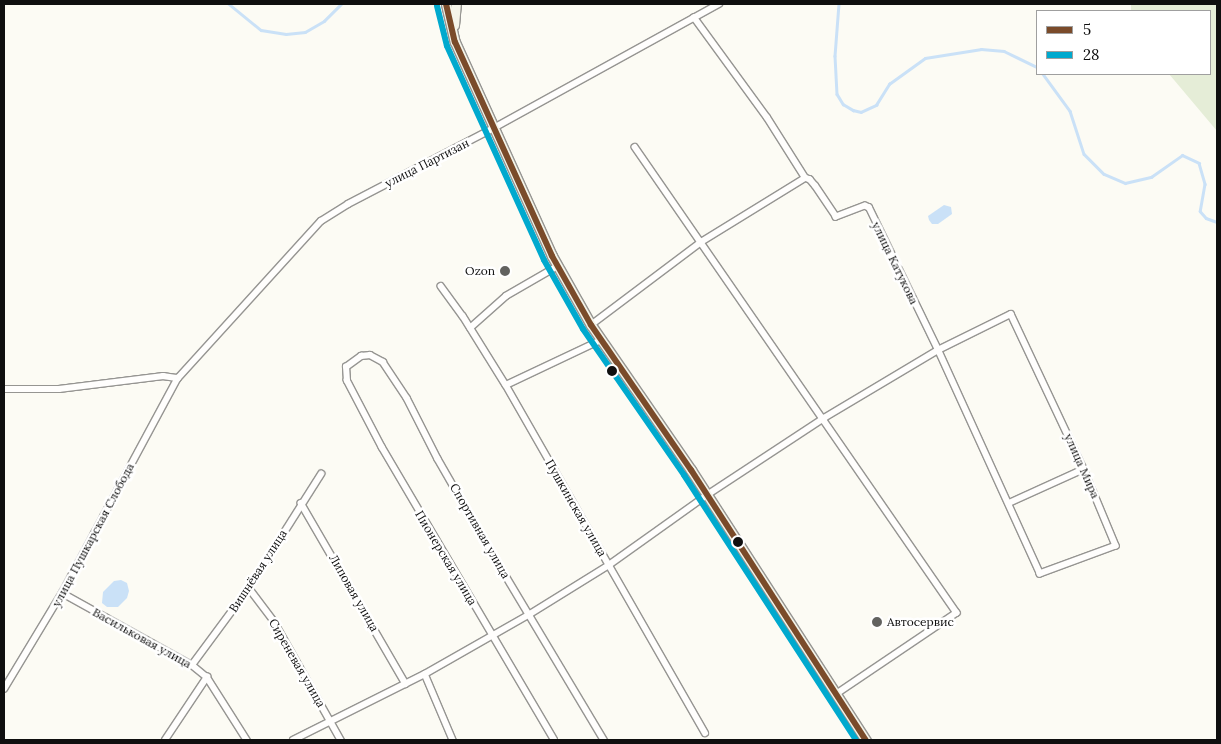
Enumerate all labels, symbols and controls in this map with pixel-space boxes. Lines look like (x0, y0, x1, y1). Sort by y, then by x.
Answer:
legend (1036, 10, 1211, 75)
text: 5 (1083, 20, 1091, 39)
text: 28 (1083, 45, 1100, 64)
street label: улица Партизан (382, 136, 472, 190)
street label: улица Катукова (869, 219, 921, 307)
place label: Ozon (465, 264, 495, 278)
marker: Ozon (499, 265, 511, 277)
unlabelled marker (607, 366, 617, 376)
street label: улица Мира (1061, 431, 1103, 501)
street label: Пушкинская улица (542, 457, 610, 559)
street label: улица Пушкарская Слобода (49, 461, 137, 609)
street label: Спортивная улица (447, 481, 513, 581)
street label: Пионерская улица (412, 508, 480, 608)
street label: Вишнёвая улица (226, 527, 290, 615)
unlabelled marker (733, 537, 743, 547)
street label: Липовая улица (326, 552, 382, 634)
street label: Васильковая улица (90, 605, 194, 671)
place label: Автосервис (887, 615, 954, 629)
street label: Сиреневая улица (266, 616, 328, 710)
marker: Автосервис (871, 616, 883, 628)

